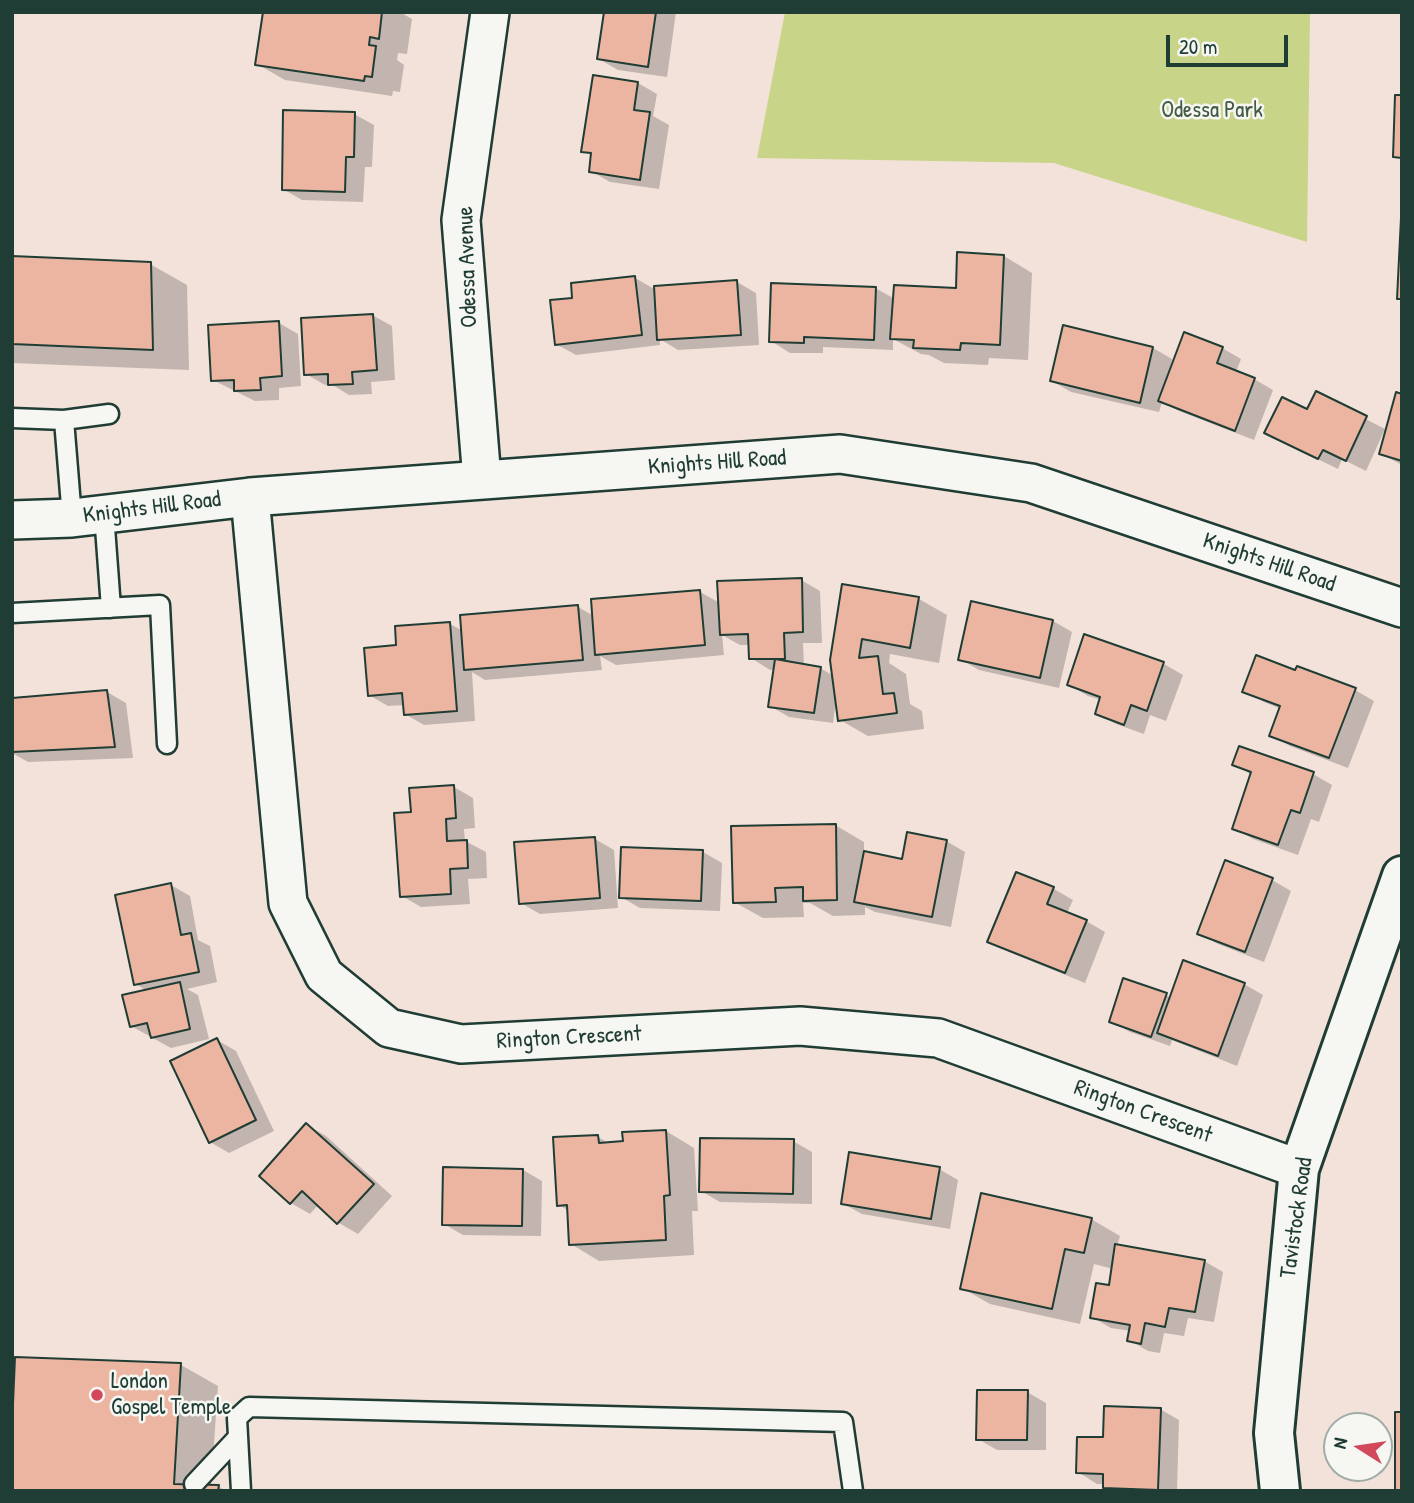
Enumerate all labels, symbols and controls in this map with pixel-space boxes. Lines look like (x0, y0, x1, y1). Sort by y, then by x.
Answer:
scale bar (1169, 21, 1292, 65)
text: 20 m (1179, 32, 1217, 61)
park label: Odessa Park (1161, 97, 1263, 125)
street label: Odessa Avenue (452, 206, 484, 328)
street label: Knights Hill Road (647, 444, 787, 482)
street label: Knights Hill Road (82, 486, 222, 530)
street label: Knights Hill Road (1199, 527, 1339, 599)
street label: Rington Crescent (496, 1020, 642, 1056)
street label: Rington Crescent (1070, 1074, 1216, 1150)
street label: Tavistock Road (1275, 1156, 1319, 1280)
place label: London Gospel Temple (111, 1368, 231, 1422)
marker: London Gospel Temple (89, 1387, 105, 1403)
north arrow (1323, 1412, 1393, 1482)
text: N (1326, 1435, 1353, 1451)

